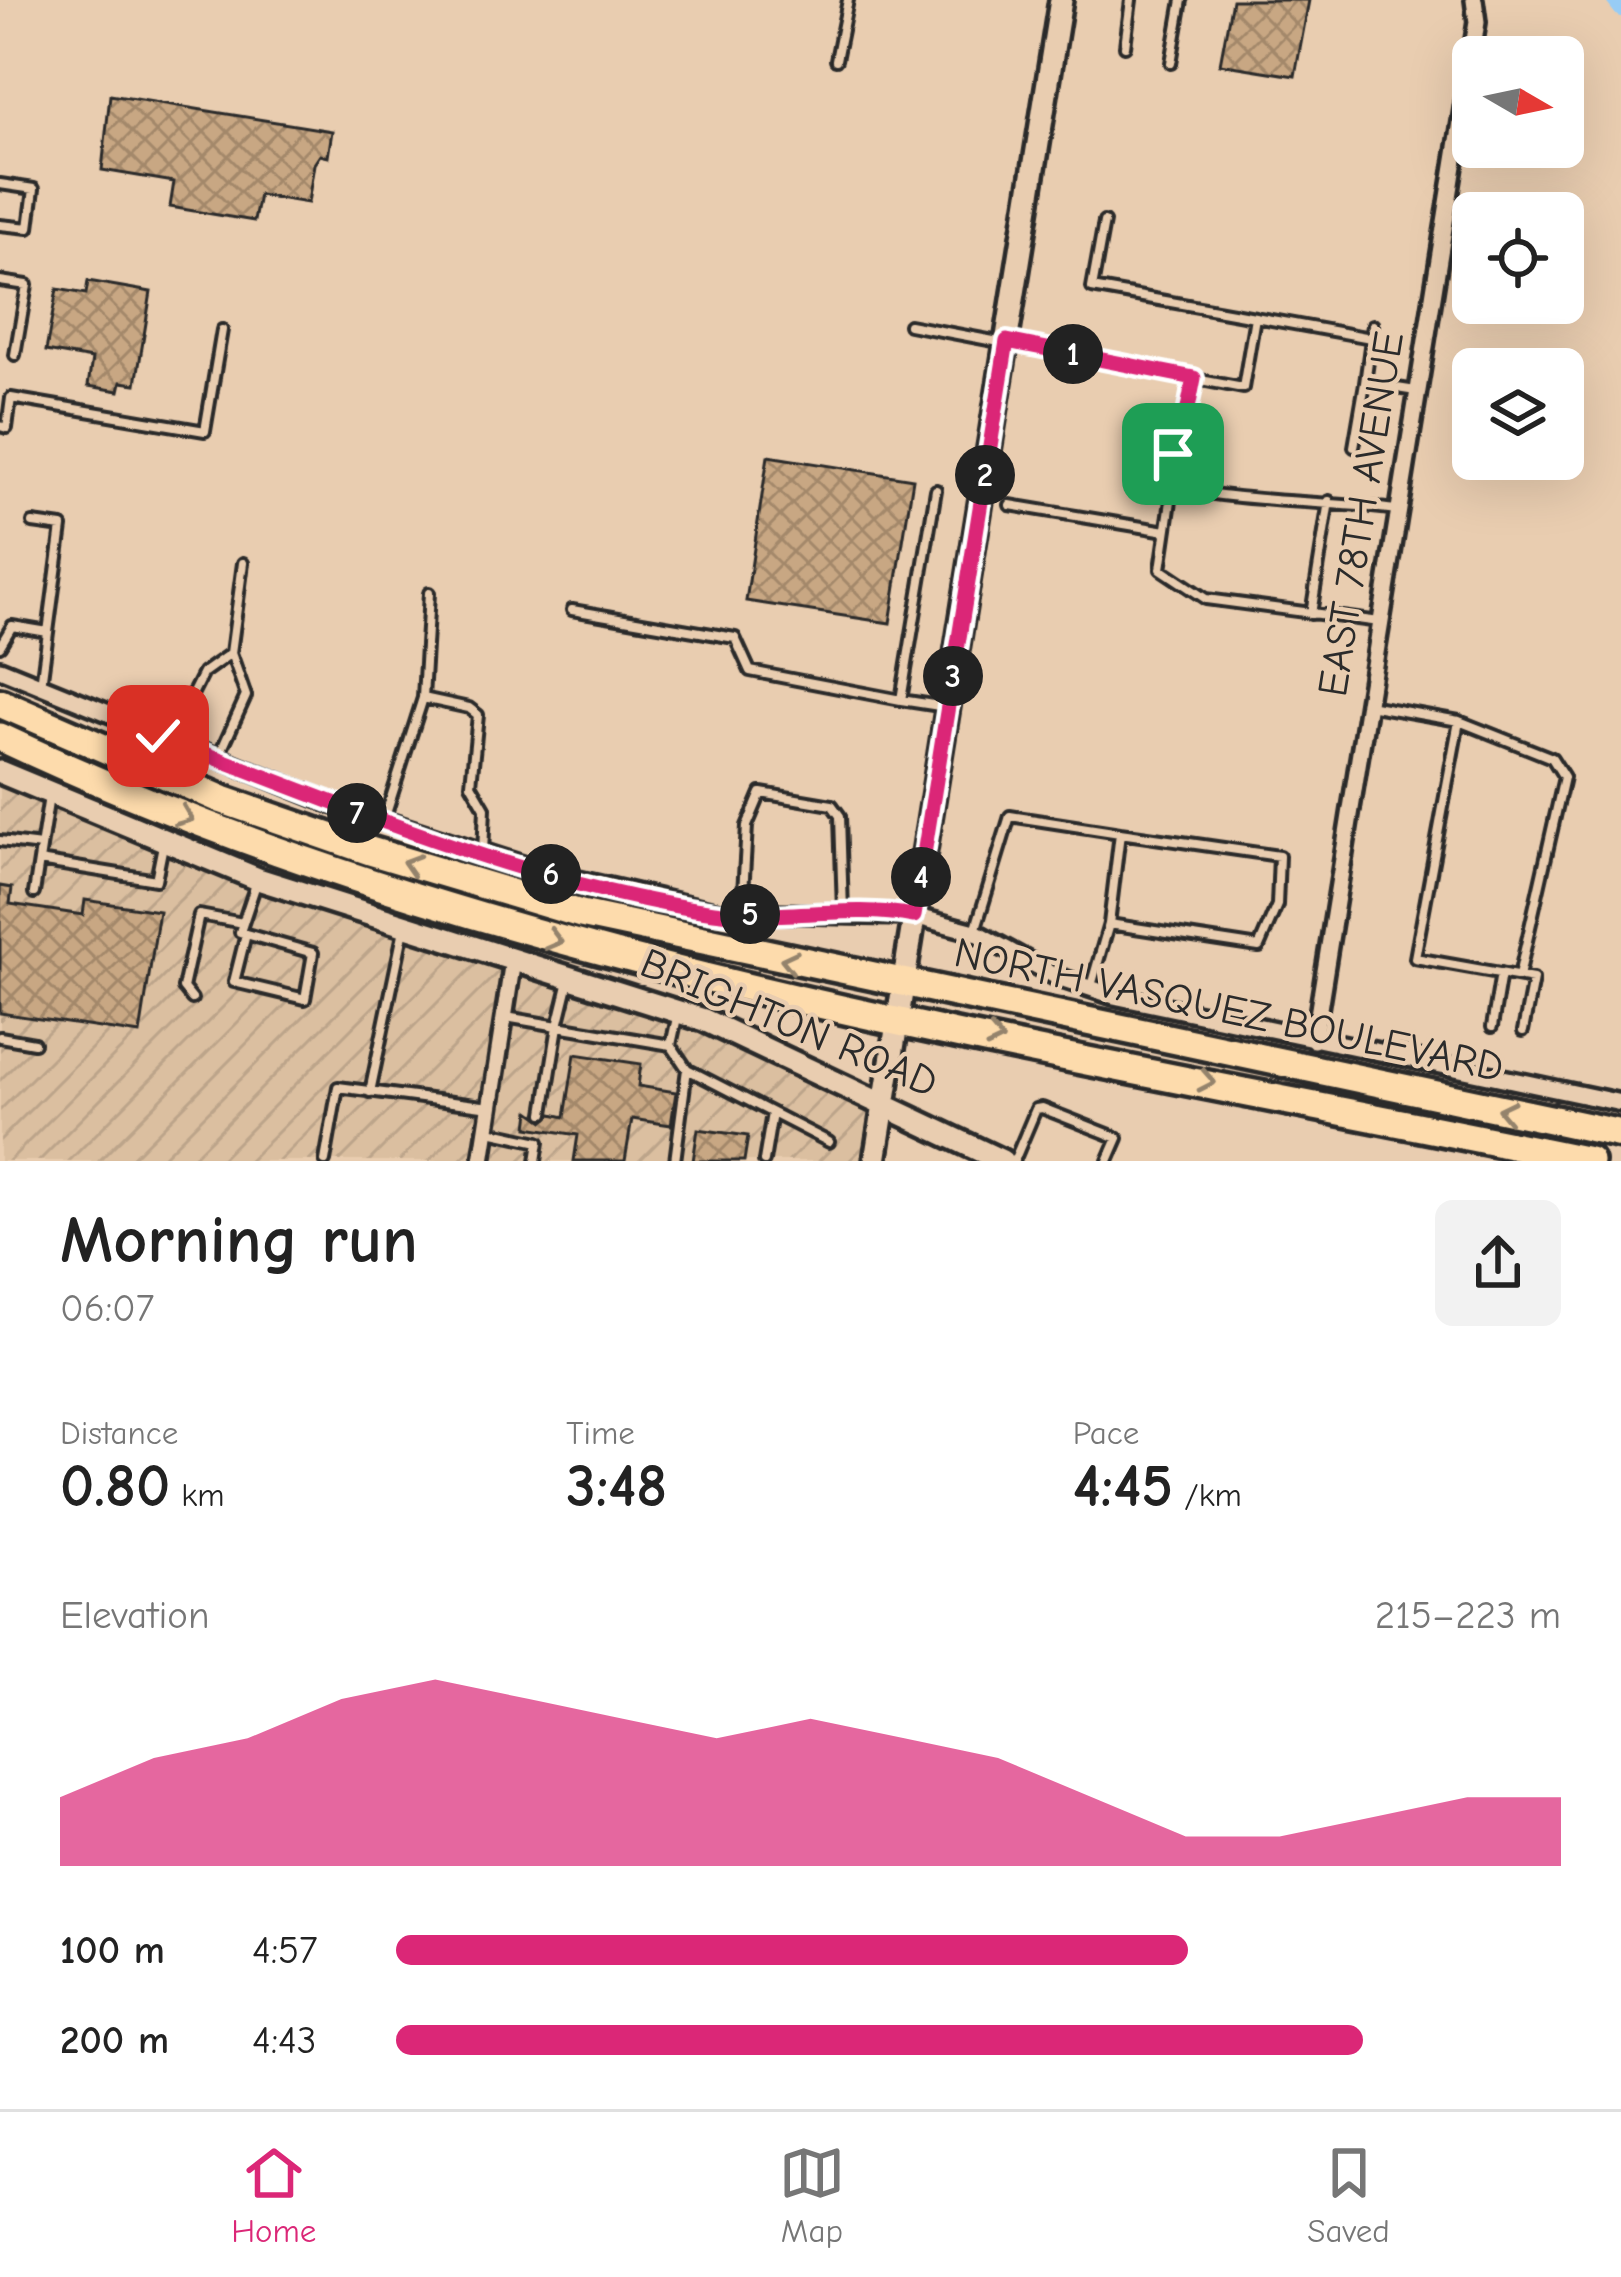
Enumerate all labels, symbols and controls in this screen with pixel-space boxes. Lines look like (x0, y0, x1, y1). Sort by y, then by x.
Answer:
north arrow (1452, 36, 1584, 168)
map controls (1452, 36, 1584, 480)
button: locate (1452, 192, 1584, 324)
pin: 1 (1043, 324, 1103, 384)
street label: EAST 78TH AVENUE (1308, 328, 1414, 700)
text: 1 (1067, 335, 1079, 373)
button: layers (1452, 348, 1584, 480)
pin (1122, 403, 1224, 505)
icon: arrive (1140, 421, 1206, 487)
pin: 2 (955, 445, 1015, 505)
text: 2 (977, 456, 993, 494)
pin: 3 (923, 646, 983, 706)
text: 3 (945, 657, 961, 695)
pin (107, 685, 209, 787)
icon: check (125, 703, 191, 769)
pin: 7 (327, 783, 387, 843)
text: 7 (350, 794, 364, 832)
one-way arrow (173, 802, 194, 827)
pin: 6 (521, 844, 581, 904)
pin: 4 (891, 847, 951, 907)
one-way arrow (401, 853, 422, 878)
text: 6 (542, 855, 560, 893)
text: 4 (913, 858, 929, 896)
pin: 5 (720, 884, 780, 944)
text: 5 (741, 895, 759, 933)
one-way arrow (544, 925, 564, 950)
street label: NORTH VASQUEZ BOULEVARD (950, 928, 1508, 1092)
street label: BRIGHTON ROAD (633, 938, 945, 1108)
one-way arrow (779, 949, 799, 974)
one-way arrow (985, 1025, 1005, 1050)
one-way arrow (1197, 1068, 1217, 1093)
one-way arrow (1497, 1099, 1517, 1124)
button: share (1435, 1200, 1561, 1326)
text: Morning run (60, 1203, 418, 1279)
text: 06:07 (60, 1286, 154, 1331)
text: Distance (60, 1414, 178, 1452)
text: Time (566, 1414, 635, 1452)
text: Pace (1073, 1414, 1139, 1452)
text: 0.80 (60, 1452, 170, 1521)
text: 3:48 (566, 1452, 667, 1521)
text: 4:45 (1073, 1452, 1173, 1521)
text: km (170, 1476, 225, 1514)
text: /km (1173, 1476, 1242, 1514)
text: Elevation (60, 1593, 209, 1638)
text: 215–223 m (1375, 1593, 1561, 1638)
text: 100 m (60, 1928, 165, 1973)
text: 4:57 (252, 1928, 318, 1973)
text: 200 m (60, 2018, 169, 2063)
text: 4:43 (252, 2018, 317, 2063)
tab: Home (231, 2140, 316, 2250)
tab: Map (779, 2140, 845, 2250)
tab: Saved (1307, 2140, 1390, 2250)

